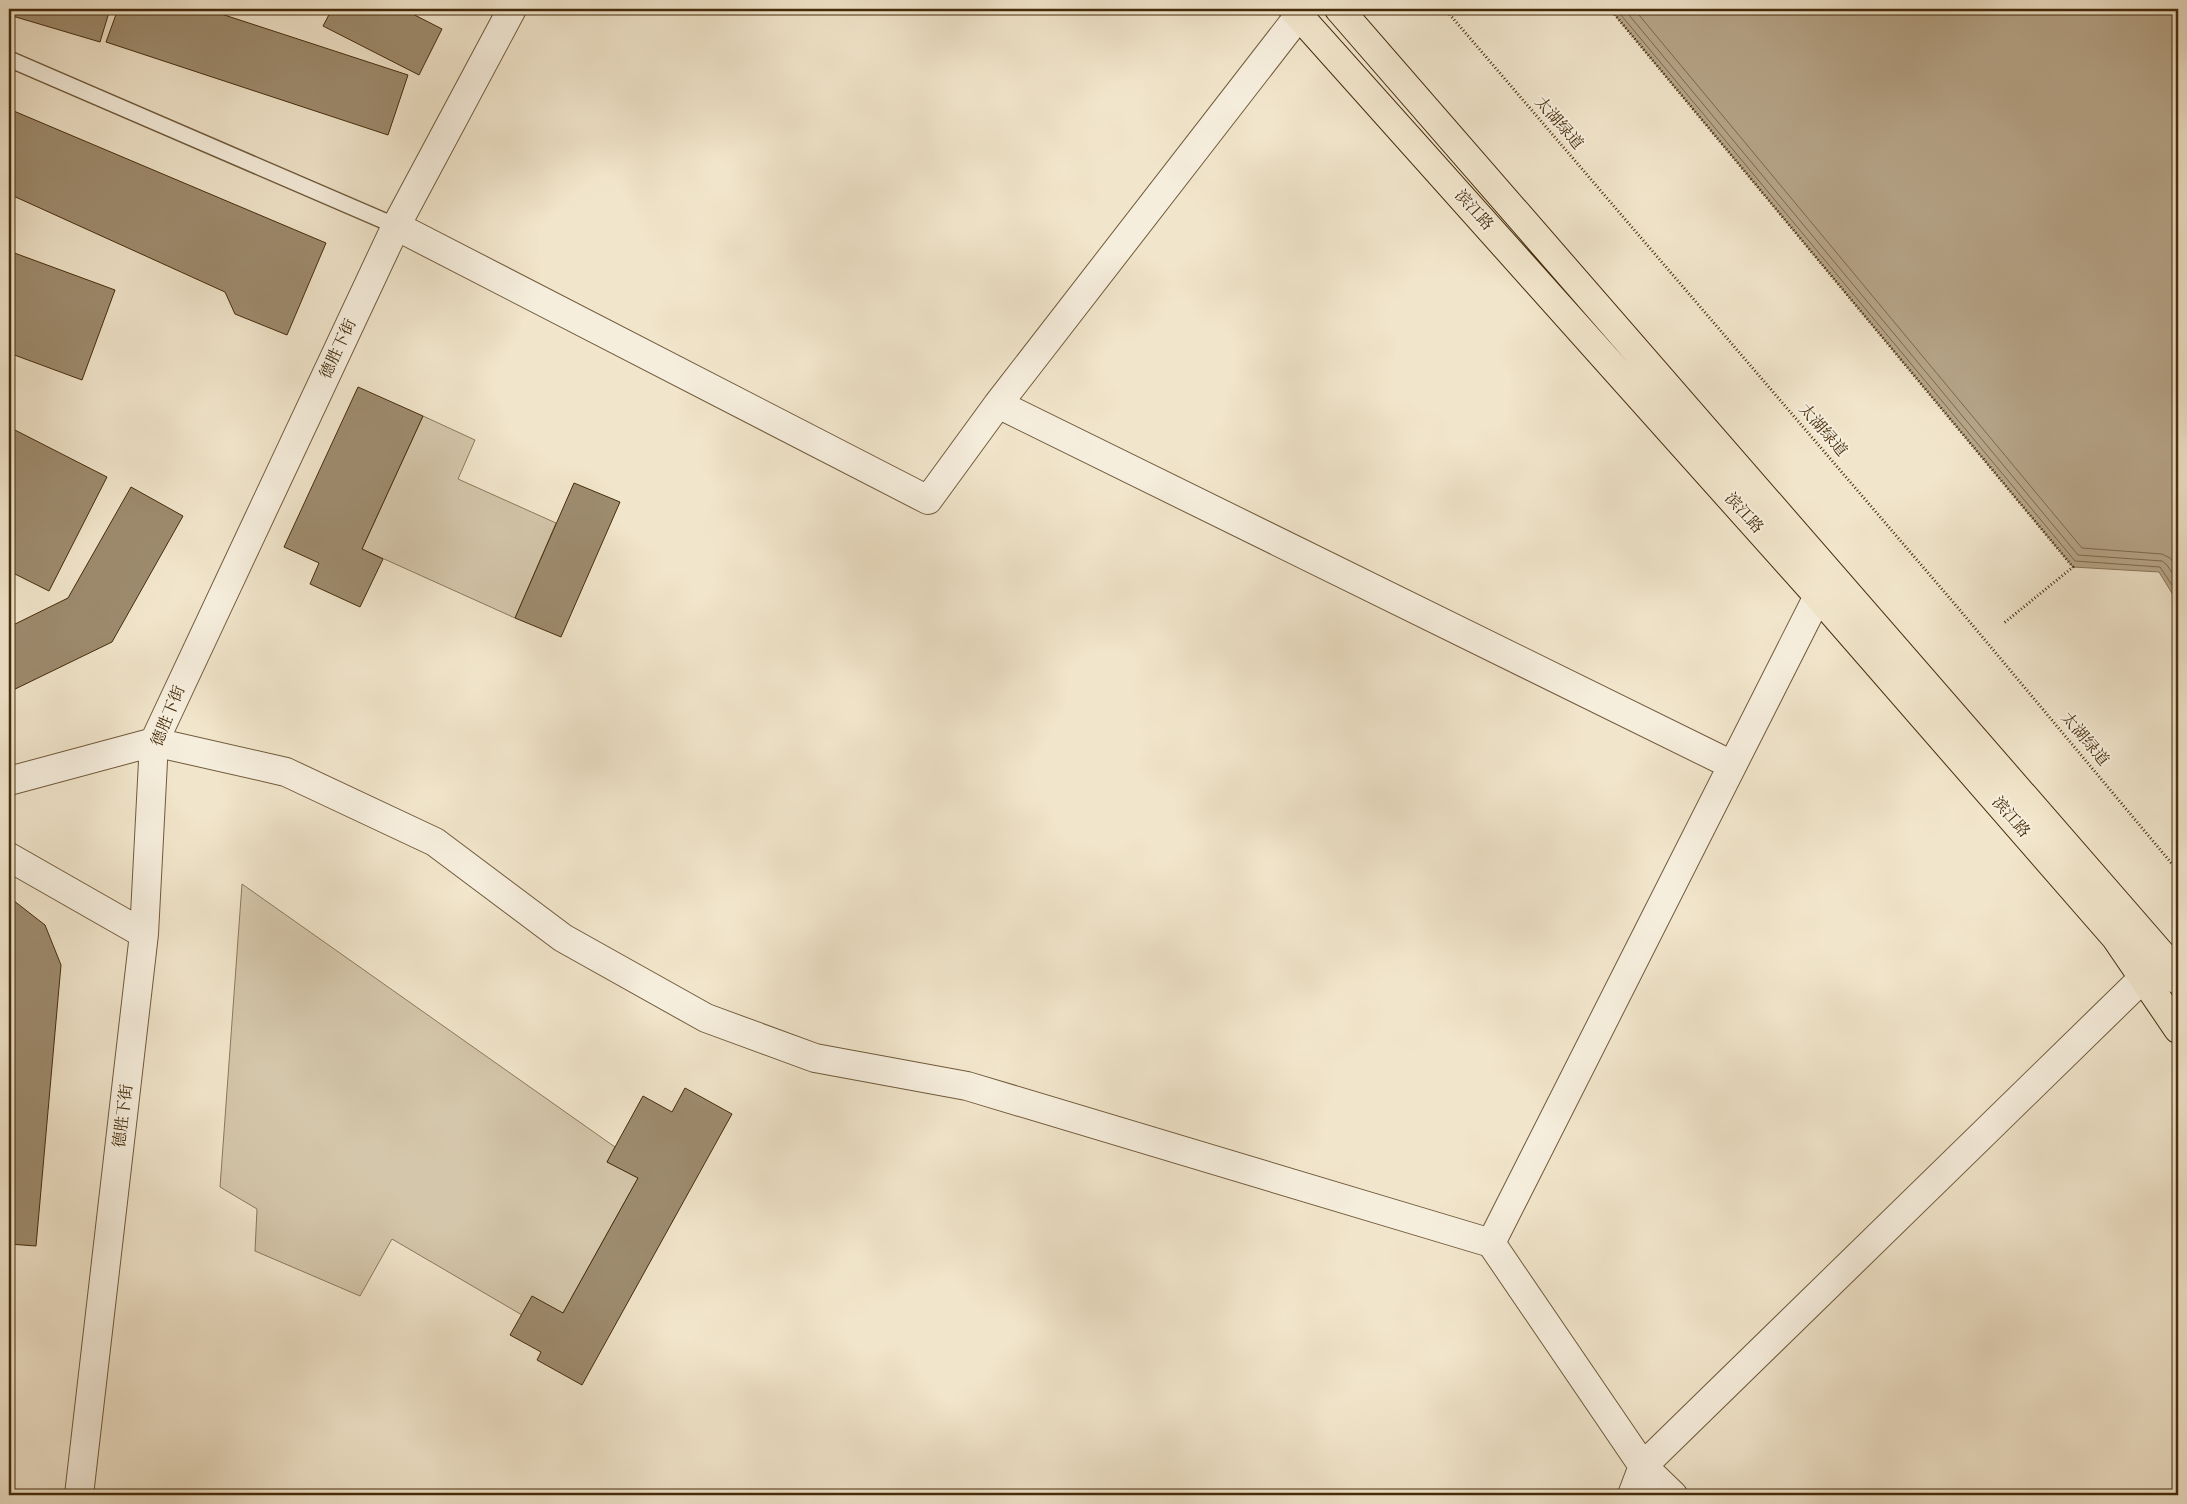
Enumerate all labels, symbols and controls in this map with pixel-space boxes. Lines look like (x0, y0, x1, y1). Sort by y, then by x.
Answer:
street label: 太湖绿道 (1530, 92, 1588, 154)
street label: 滨江路 (1451, 185, 1497, 235)
street label: 德胜下街 (315, 316, 361, 382)
street label: 太湖绿道 (1794, 399, 1852, 461)
street label: 滨江路 (1721, 488, 1767, 538)
street label: 德胜下街 (147, 683, 189, 749)
street label: 太湖绿道 (2057, 708, 2113, 770)
street label: 滨江路 (1988, 792, 2034, 842)
street label: 德胜下街 (109, 1083, 137, 1149)

